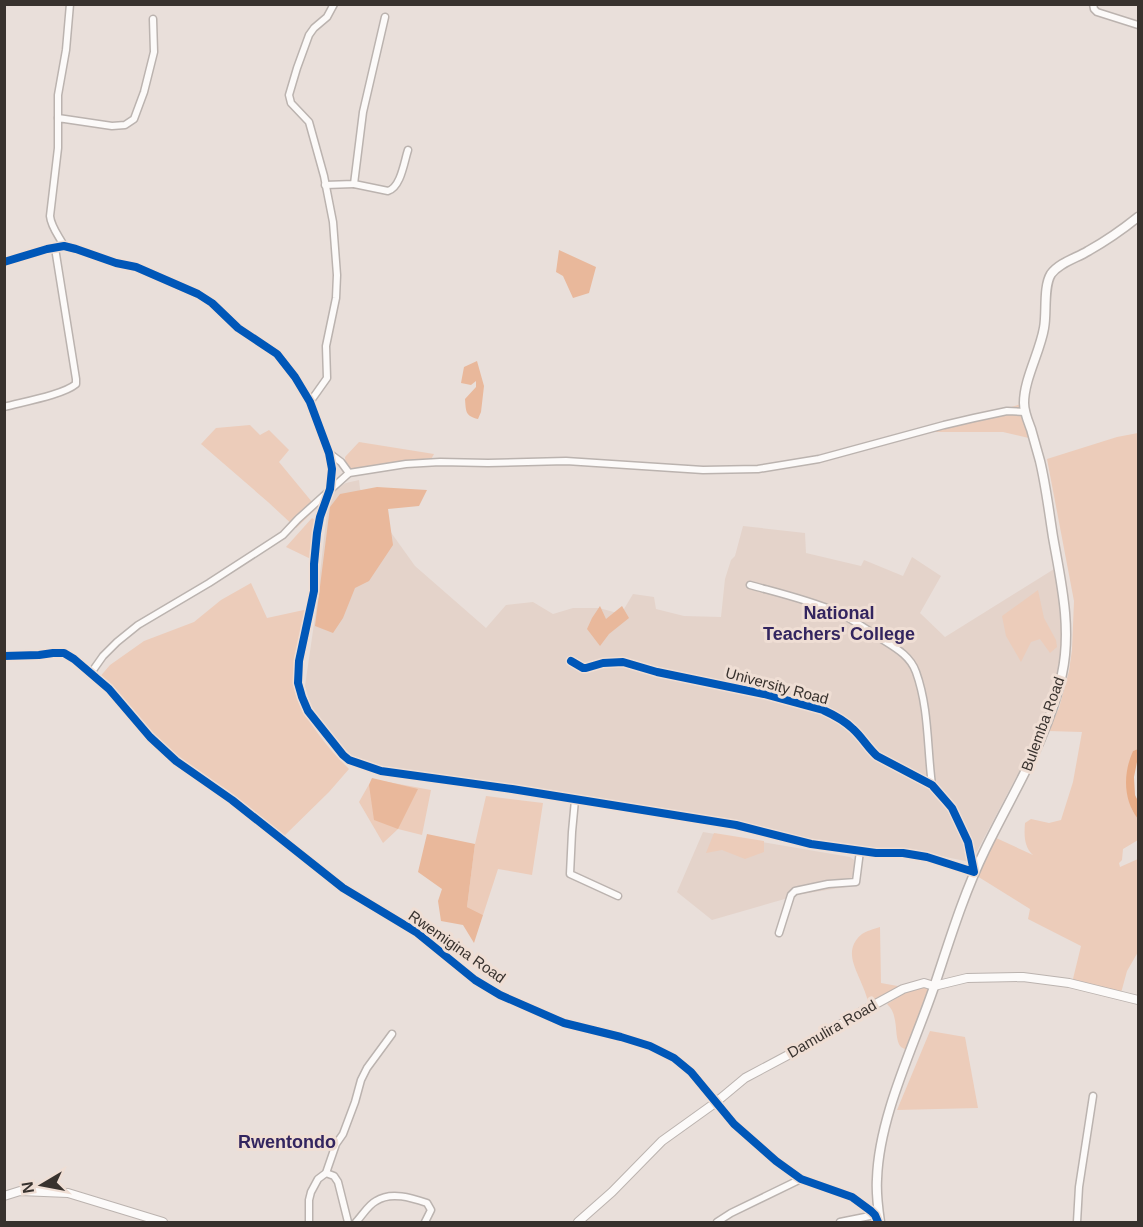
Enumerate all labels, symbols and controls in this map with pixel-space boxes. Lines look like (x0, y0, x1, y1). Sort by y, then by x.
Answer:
district label: National Teachers' College (763, 603, 915, 644)
street label: University Road (724, 664, 830, 707)
street label: Bulemba Road (1018, 674, 1067, 773)
street label: Rwemigina Road (406, 907, 509, 986)
street label: Damulira Road (784, 996, 879, 1061)
district label: Rwentondo (238, 1132, 336, 1152)
north arrow (12, 1155, 72, 1215)
text: N (18, 1180, 37, 1195)

